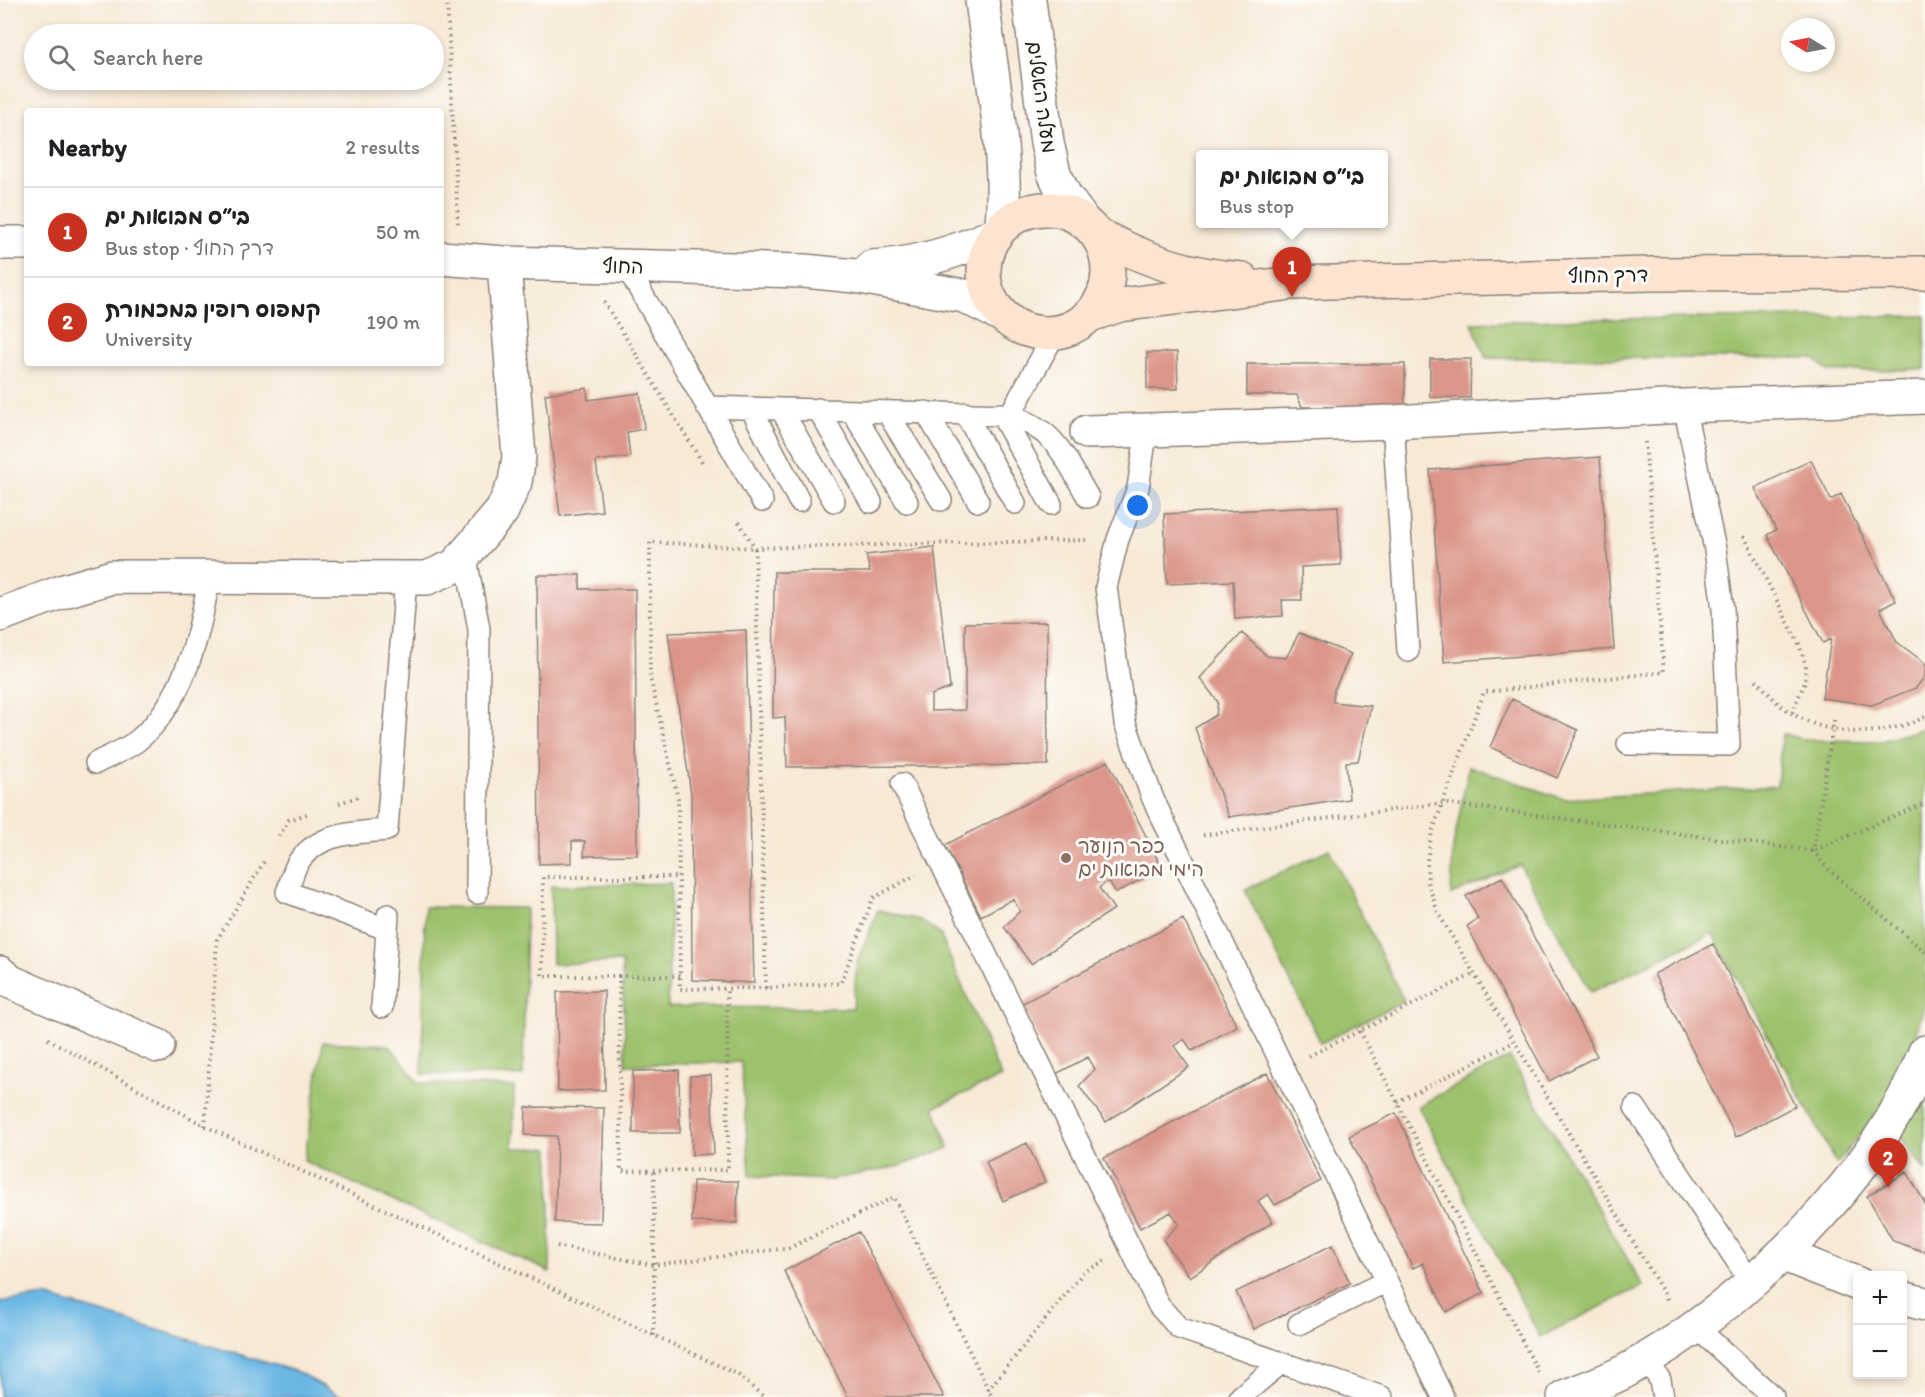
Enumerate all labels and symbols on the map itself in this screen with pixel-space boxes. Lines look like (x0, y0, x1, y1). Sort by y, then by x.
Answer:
north arrow (1781, 18, 1835, 72)
street label: מעלה האשלים (1022, 39, 1062, 155)
pin: 1 (1272, 248, 1312, 297)
street label: החוף (602, 254, 644, 278)
street label: דרך החוף (1568, 262, 1648, 288)
your location (1123, 491, 1152, 520)
place label: כפר הנוער הימי מבואות ים (1078, 834, 1204, 881)
marker: כפר הנוער הימי מבואות ים (1059, 851, 1073, 865)
pin: 2 (1868, 1138, 1908, 1188)

